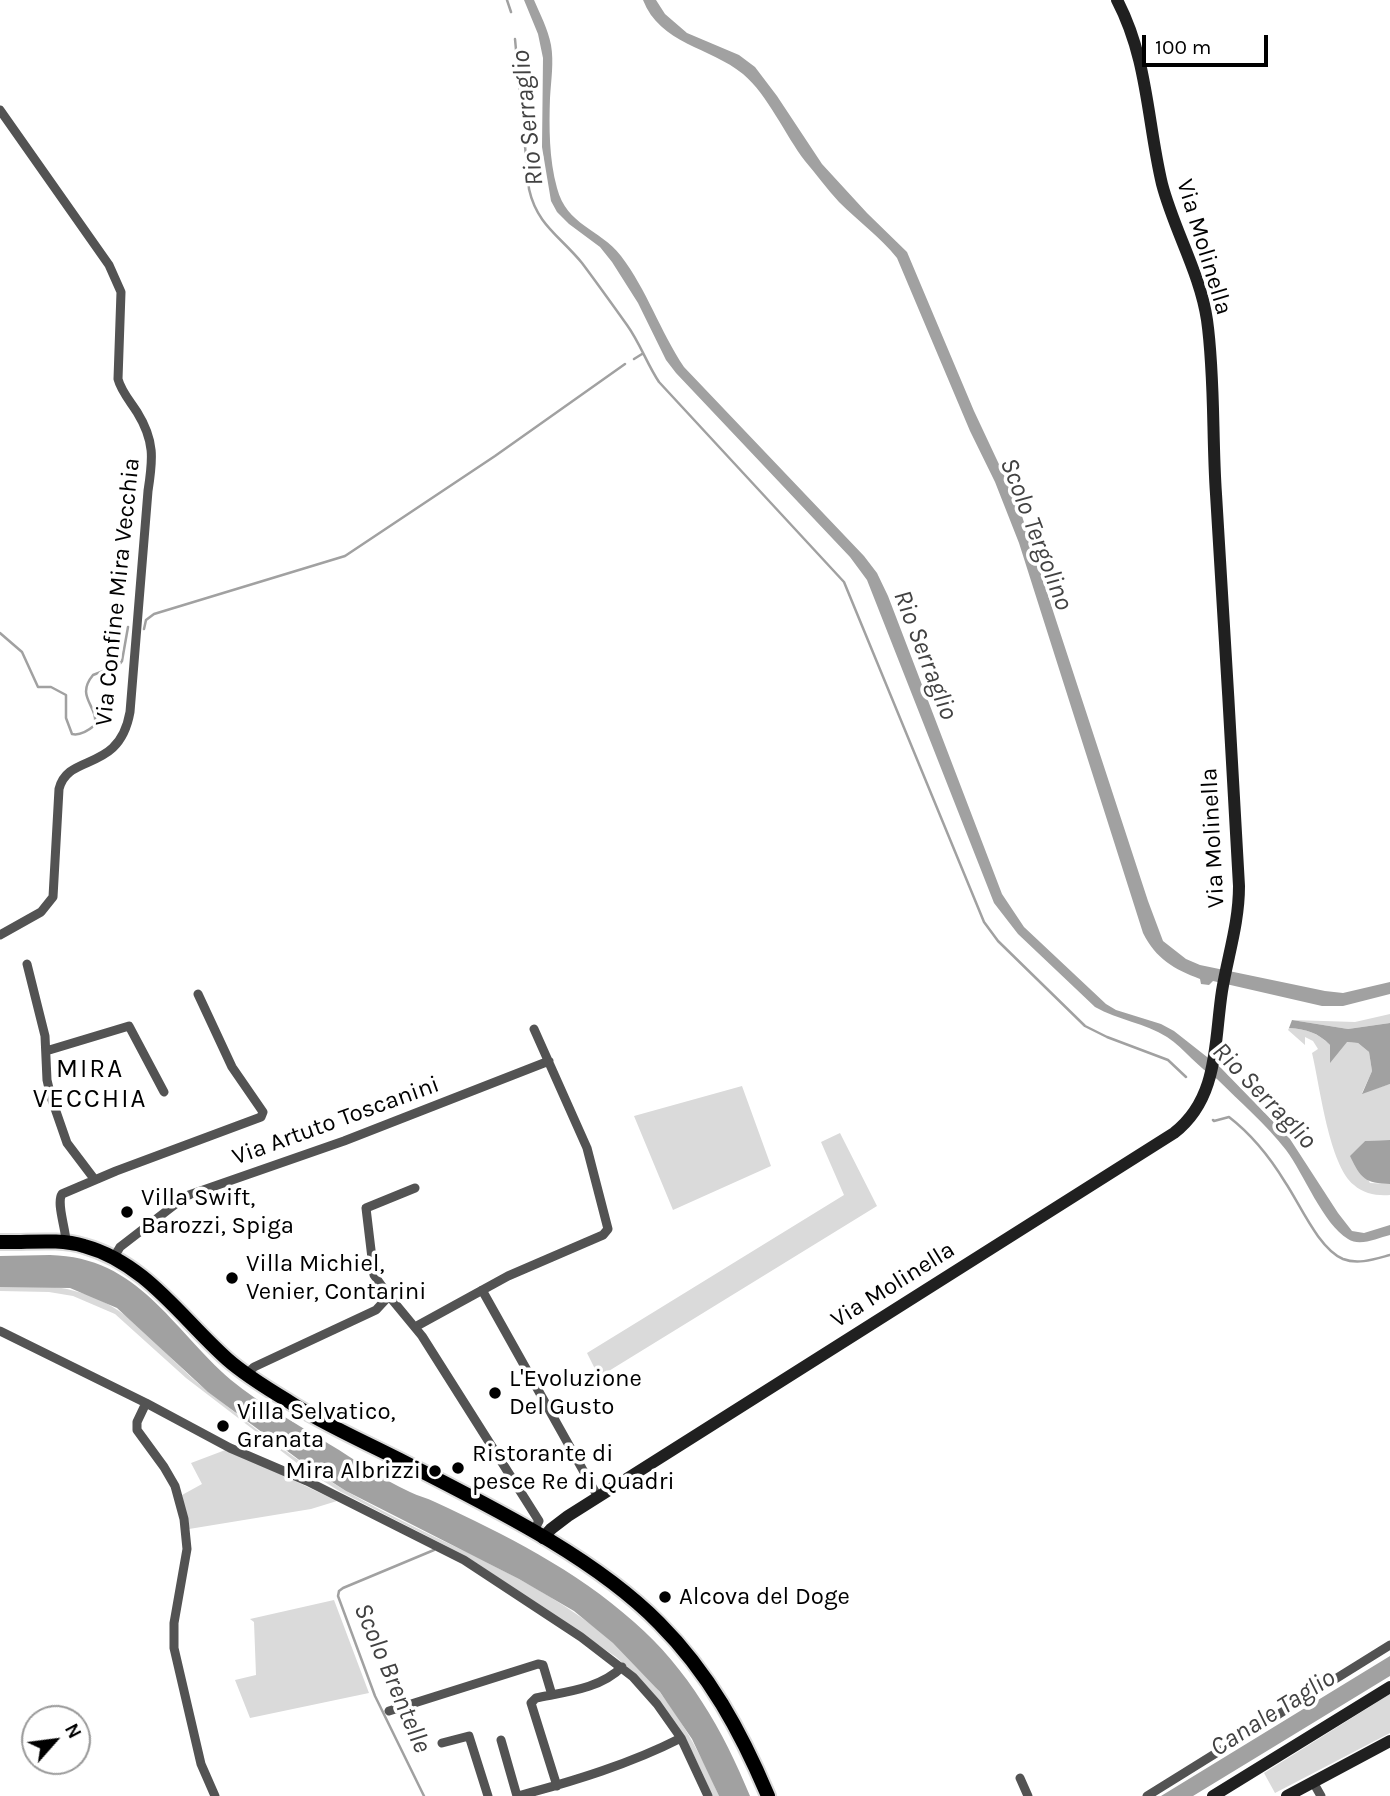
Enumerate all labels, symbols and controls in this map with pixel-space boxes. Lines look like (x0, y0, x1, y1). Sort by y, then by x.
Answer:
scale bar (1145, 21, 1271, 65)
text: 100 m (1155, 35, 1212, 59)
water label: Rio Serraglio (505, 49, 551, 187)
street label: Via Molinella (1170, 176, 1238, 318)
water label: Scolo Tergolino (993, 453, 1079, 615)
street label: Via Confine Mira Vecchia (90, 456, 146, 728)
water label: Rio Serraglio (886, 586, 964, 724)
street label: Via Molinella (1195, 767, 1231, 909)
water label: Rio Serraglio (1205, 1036, 1323, 1156)
district label: MIRA VECCHIA (34, 1054, 146, 1116)
street label: Via Artuto Toscanini (229, 1070, 443, 1172)
place label: Villa Swift, Barozzi, Spiga (141, 1184, 294, 1240)
marker: Villa Swift, Barozzi, Spiga (119, 1204, 135, 1220)
street label: Via Molinella (826, 1236, 960, 1334)
place label: Villa Michiel, Venier, Contarini (246, 1250, 426, 1306)
marker: Villa Michiel, Venier, Contarini (224, 1270, 240, 1286)
place label: L'Evoluzione Del Gusto (509, 1365, 642, 1421)
marker: L'Evoluzione Del Gusto (487, 1385, 503, 1401)
place label: Villa Selvatico, Granata (237, 1398, 396, 1454)
marker: Villa Selvatico, Granata (215, 1418, 231, 1434)
place label: Ristorante di pesce Re di Quadri (472, 1440, 675, 1496)
place label: Mira Albrizzi (285, 1457, 421, 1485)
marker: Ristorante di pesce Re di Quadri (450, 1460, 466, 1476)
marker: Mira Albrizzi (427, 1463, 443, 1479)
place label: Alcova del Doge (679, 1583, 850, 1611)
marker: Alcova del Doge (657, 1589, 673, 1605)
water label: Scolo Brentelle (346, 1599, 438, 1757)
water label: Canale Taglio (1205, 1662, 1341, 1764)
north arrow (21, 1705, 91, 1775)
text: N (60, 1720, 86, 1742)

